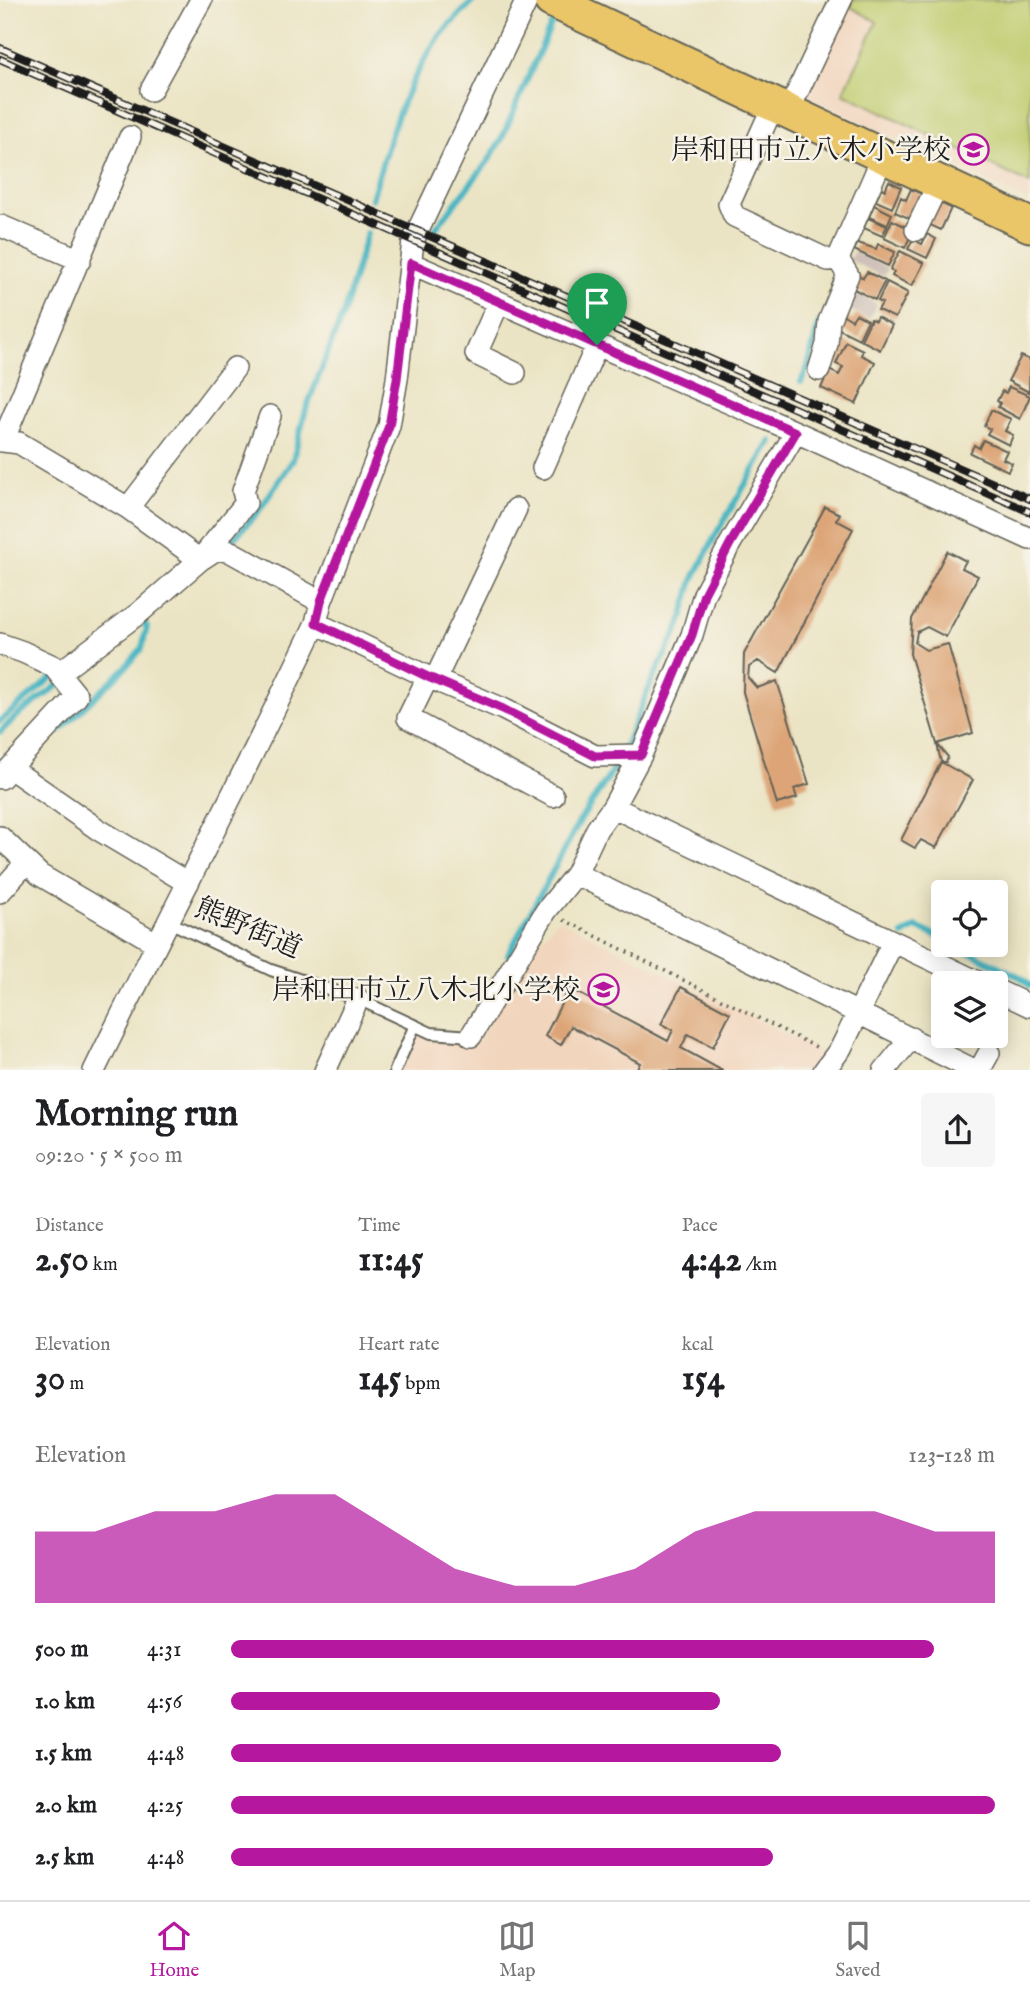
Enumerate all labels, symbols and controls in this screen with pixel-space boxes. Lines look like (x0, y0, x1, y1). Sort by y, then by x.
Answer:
school or university icon: 岸和田市立八木小学校 (957, 132, 991, 166)
place label: 岸和田市立八木小学校 (671, 134, 951, 169)
pin (567, 273, 627, 345)
icon: arrive (578, 284, 616, 322)
map controls (931, 880, 1008, 1048)
button: locate (931, 880, 1008, 957)
street label: 熊野街道 (190, 891, 306, 967)
button: layers (931, 971, 1008, 1048)
school or university icon: 岸和田市立八木北小学校 (586, 972, 620, 1006)
place label: 岸和田市立八木北小学校 (272, 974, 580, 1009)
text: Morning run (35, 1091, 238, 1139)
button: share (921, 1093, 995, 1167)
text: 09:20 · 5 × 500 m (35, 1141, 183, 1170)
text: Distance (35, 1214, 104, 1238)
text: Time (358, 1214, 401, 1238)
text: Pace (682, 1214, 718, 1238)
text: 2.50 (35, 1238, 89, 1283)
text: 11:45 (358, 1238, 423, 1283)
text: 4:42 (682, 1238, 742, 1283)
text: km (89, 1253, 118, 1277)
text: /km (742, 1253, 777, 1277)
text: Elevation (35, 1333, 110, 1357)
text: Heart rate (358, 1333, 439, 1357)
text: kcal (682, 1333, 713, 1357)
text: 30 (35, 1357, 65, 1402)
text: 145 (358, 1357, 401, 1402)
text: 154 (682, 1357, 724, 1402)
text: m (65, 1372, 84, 1396)
text: bpm (401, 1372, 440, 1396)
text: Elevation (35, 1441, 126, 1470)
text: 123–128 m (908, 1441, 995, 1470)
text: 500 m (35, 1635, 89, 1664)
text: 4:31 (147, 1635, 182, 1664)
text: 1.0 km (35, 1687, 95, 1716)
text: 4:56 (147, 1687, 182, 1716)
text: 1.5 km (35, 1739, 92, 1768)
text: 4:48 (147, 1739, 185, 1768)
text: 2.0 km (35, 1791, 97, 1820)
text: 4:25 (147, 1791, 183, 1820)
text: 2.5 km (35, 1843, 94, 1872)
text: 4:48 (147, 1843, 185, 1872)
tab: Home (150, 1917, 199, 1983)
tab: Map (498, 1917, 536, 1983)
tab: Saved (835, 1917, 880, 1983)

